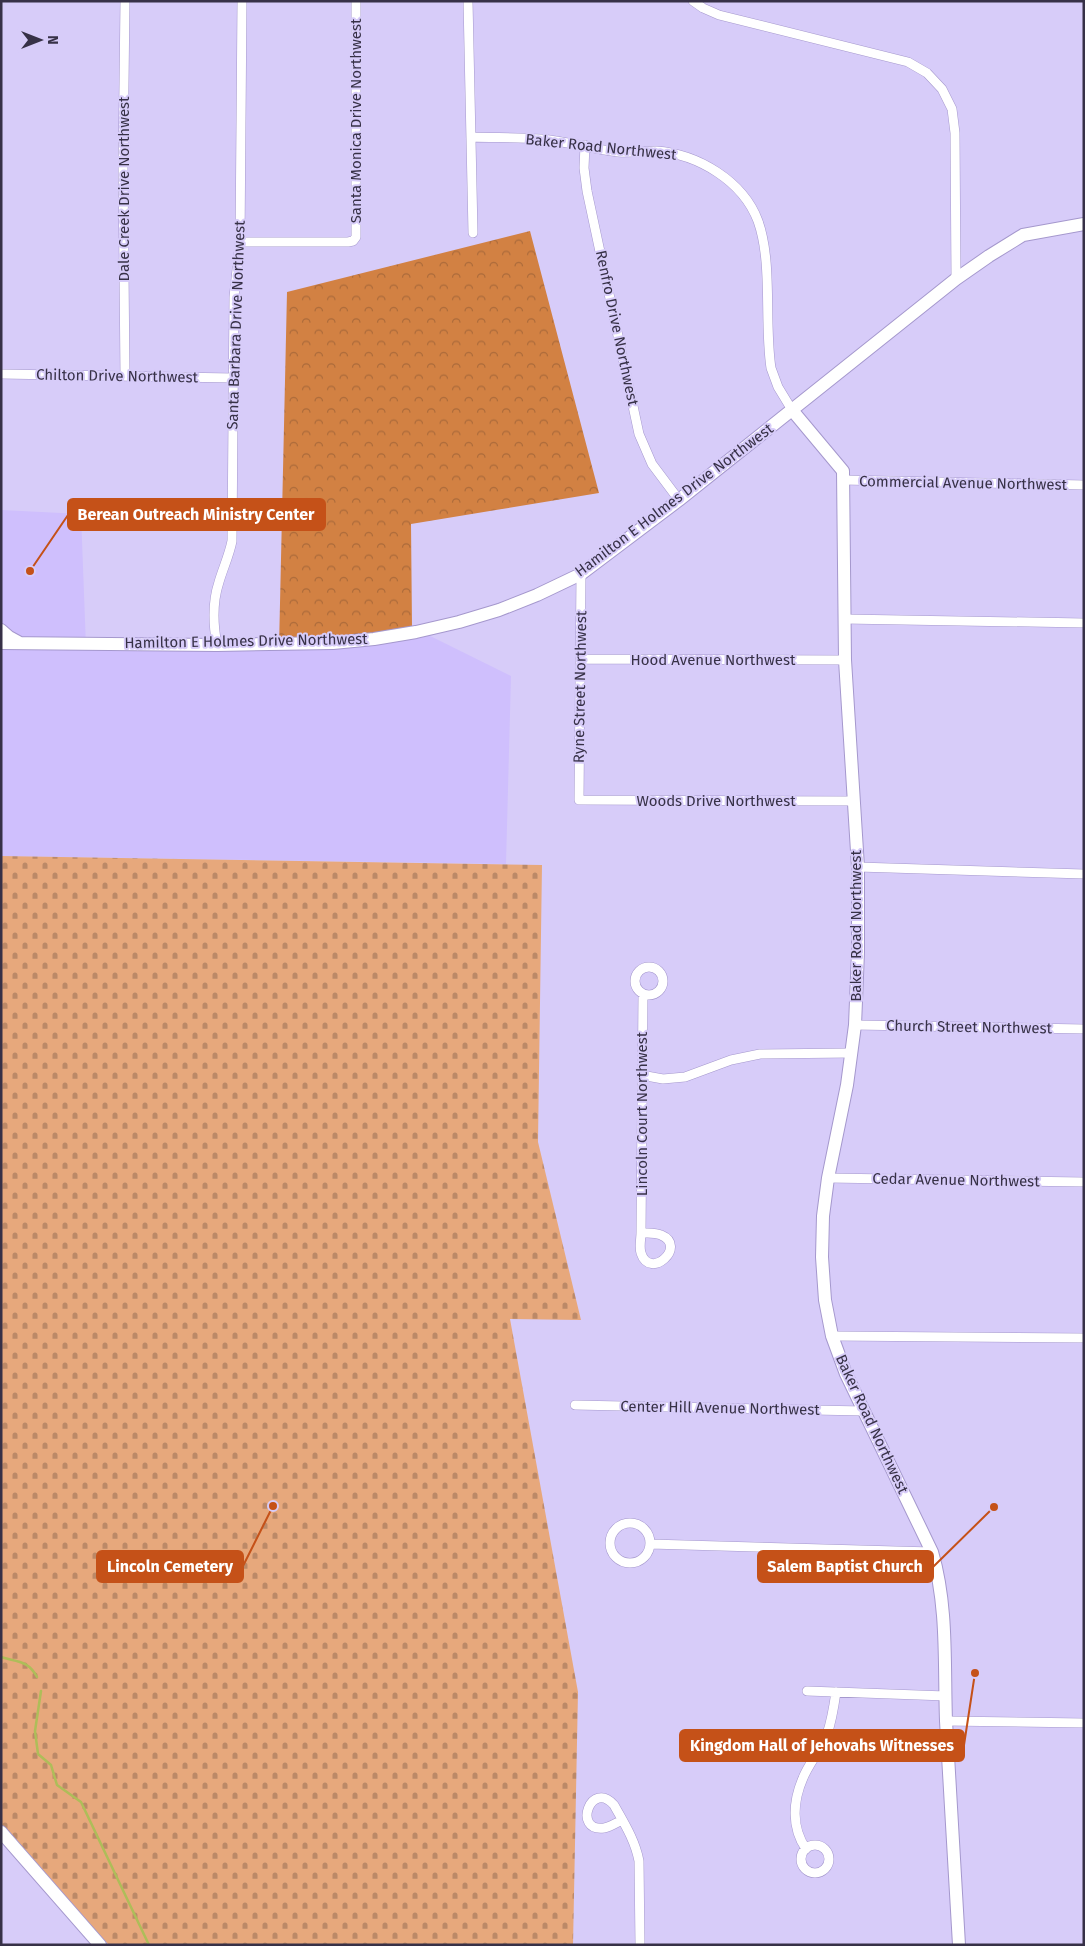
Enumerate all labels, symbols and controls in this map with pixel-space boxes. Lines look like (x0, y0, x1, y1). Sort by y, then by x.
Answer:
north arrow (15, 15, 65, 65)
street label: Santa Monica Drive Northwest (347, 18, 365, 223)
text: N (44, 35, 61, 45)
street label: Dale Creek Drive Northwest (115, 96, 133, 282)
street label: Baker Road Northwest (525, 130, 678, 164)
street label: Santa Barbara Drive Northwest (223, 219, 249, 430)
street label: Renfro Drive Northwest (592, 249, 642, 408)
street label: Chilton Drive Northwest (36, 366, 199, 386)
street label: Hamilton E Holmes Drive Northwest (571, 419, 777, 580)
street label: Commercial Avenue Northwest (859, 472, 1068, 494)
callout: Berean Outreach Ministry Center (68, 499, 325, 530)
text: Berean Outreach Ministry Center (78, 505, 315, 524)
street label: Ryne Street Northwest (570, 610, 590, 763)
street label: Hamilton E Holmes Drive Northwest (124, 630, 368, 652)
street label: Hood Avenue Northwest (631, 651, 796, 669)
street label: Woods Drive Northwest (636, 792, 796, 810)
street label: Baker Road Northwest (847, 850, 865, 1002)
street label: Church Street Northwest (886, 1017, 1053, 1037)
street label: Lincoln Court Northwest (633, 1031, 651, 1196)
street label: Cedar Avenue Northwest (872, 1170, 1040, 1190)
street label: Baker Road Northwest (832, 1351, 912, 1497)
street label: Center Hill Avenue Northwest (620, 1397, 820, 1419)
callout: Lincoln Cemetery (97, 1551, 243, 1582)
callout: Salem Baptist Church (758, 1551, 933, 1582)
text: Lincoln Cemetery (107, 1557, 234, 1576)
text: Salem Baptist Church (767, 1557, 923, 1576)
callout: Kingdom Hall of Jehovahs Witnesses (680, 1730, 964, 1761)
text: Kingdom Hall of Jehovahs Witnesses (690, 1736, 954, 1755)

